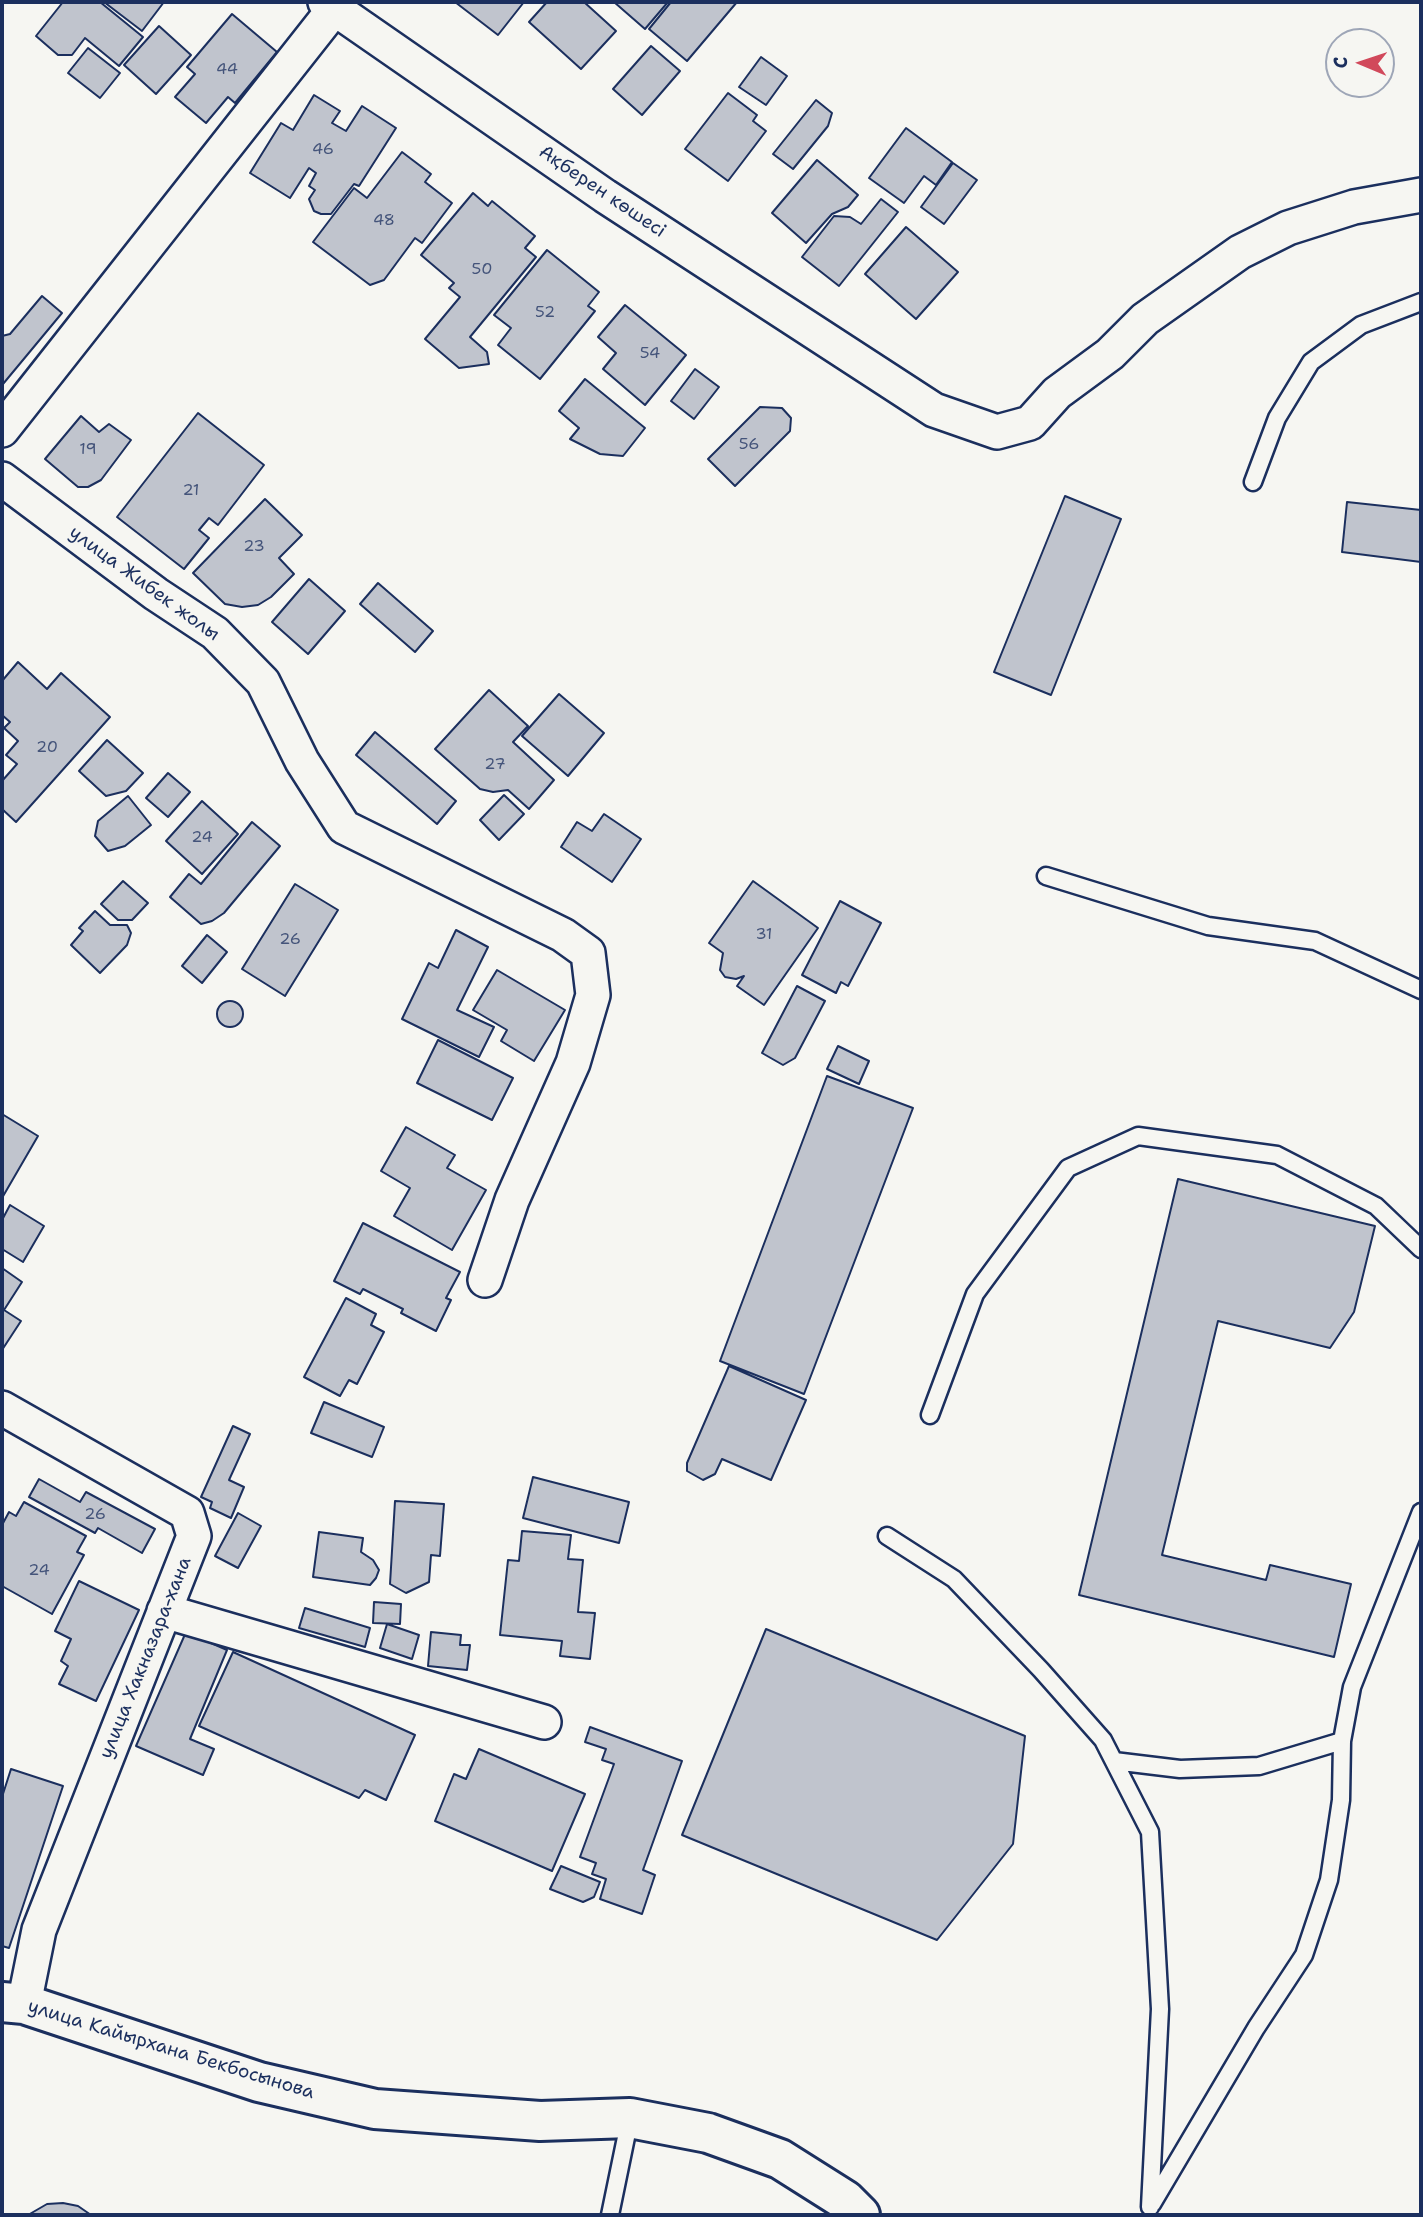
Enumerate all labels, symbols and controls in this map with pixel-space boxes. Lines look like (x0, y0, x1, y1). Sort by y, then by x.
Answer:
north arrow (1325, 28, 1395, 98)
text: С (1328, 56, 1353, 69)
house number: 44 (216, 60, 238, 80)
house number: 46 (312, 140, 334, 160)
street label: Ақберен көшесі (534, 141, 670, 243)
house number: 48 (373, 211, 395, 231)
house number: 50 (472, 260, 492, 280)
house number: 52 (535, 303, 555, 323)
house number: 54 (640, 344, 660, 364)
house number: 56 (739, 435, 759, 455)
house number: 19 (79, 440, 97, 460)
house number: 21 (182, 481, 200, 501)
street label: улица Жибек жолы (64, 522, 224, 646)
house number: 23 (243, 537, 265, 557)
house number: 20 (36, 738, 58, 758)
house number: 27 (484, 755, 506, 775)
house number: 24 (191, 828, 213, 848)
house number: 31 (755, 925, 773, 945)
house number: 26 (279, 930, 301, 950)
house number: 26 (84, 1505, 106, 1525)
street label: улица Хакназара-хана (95, 1554, 197, 1762)
house number: 24 (28, 1561, 50, 1581)
street label: улица Кайырхана Бекбосынова (25, 1995, 317, 2105)

